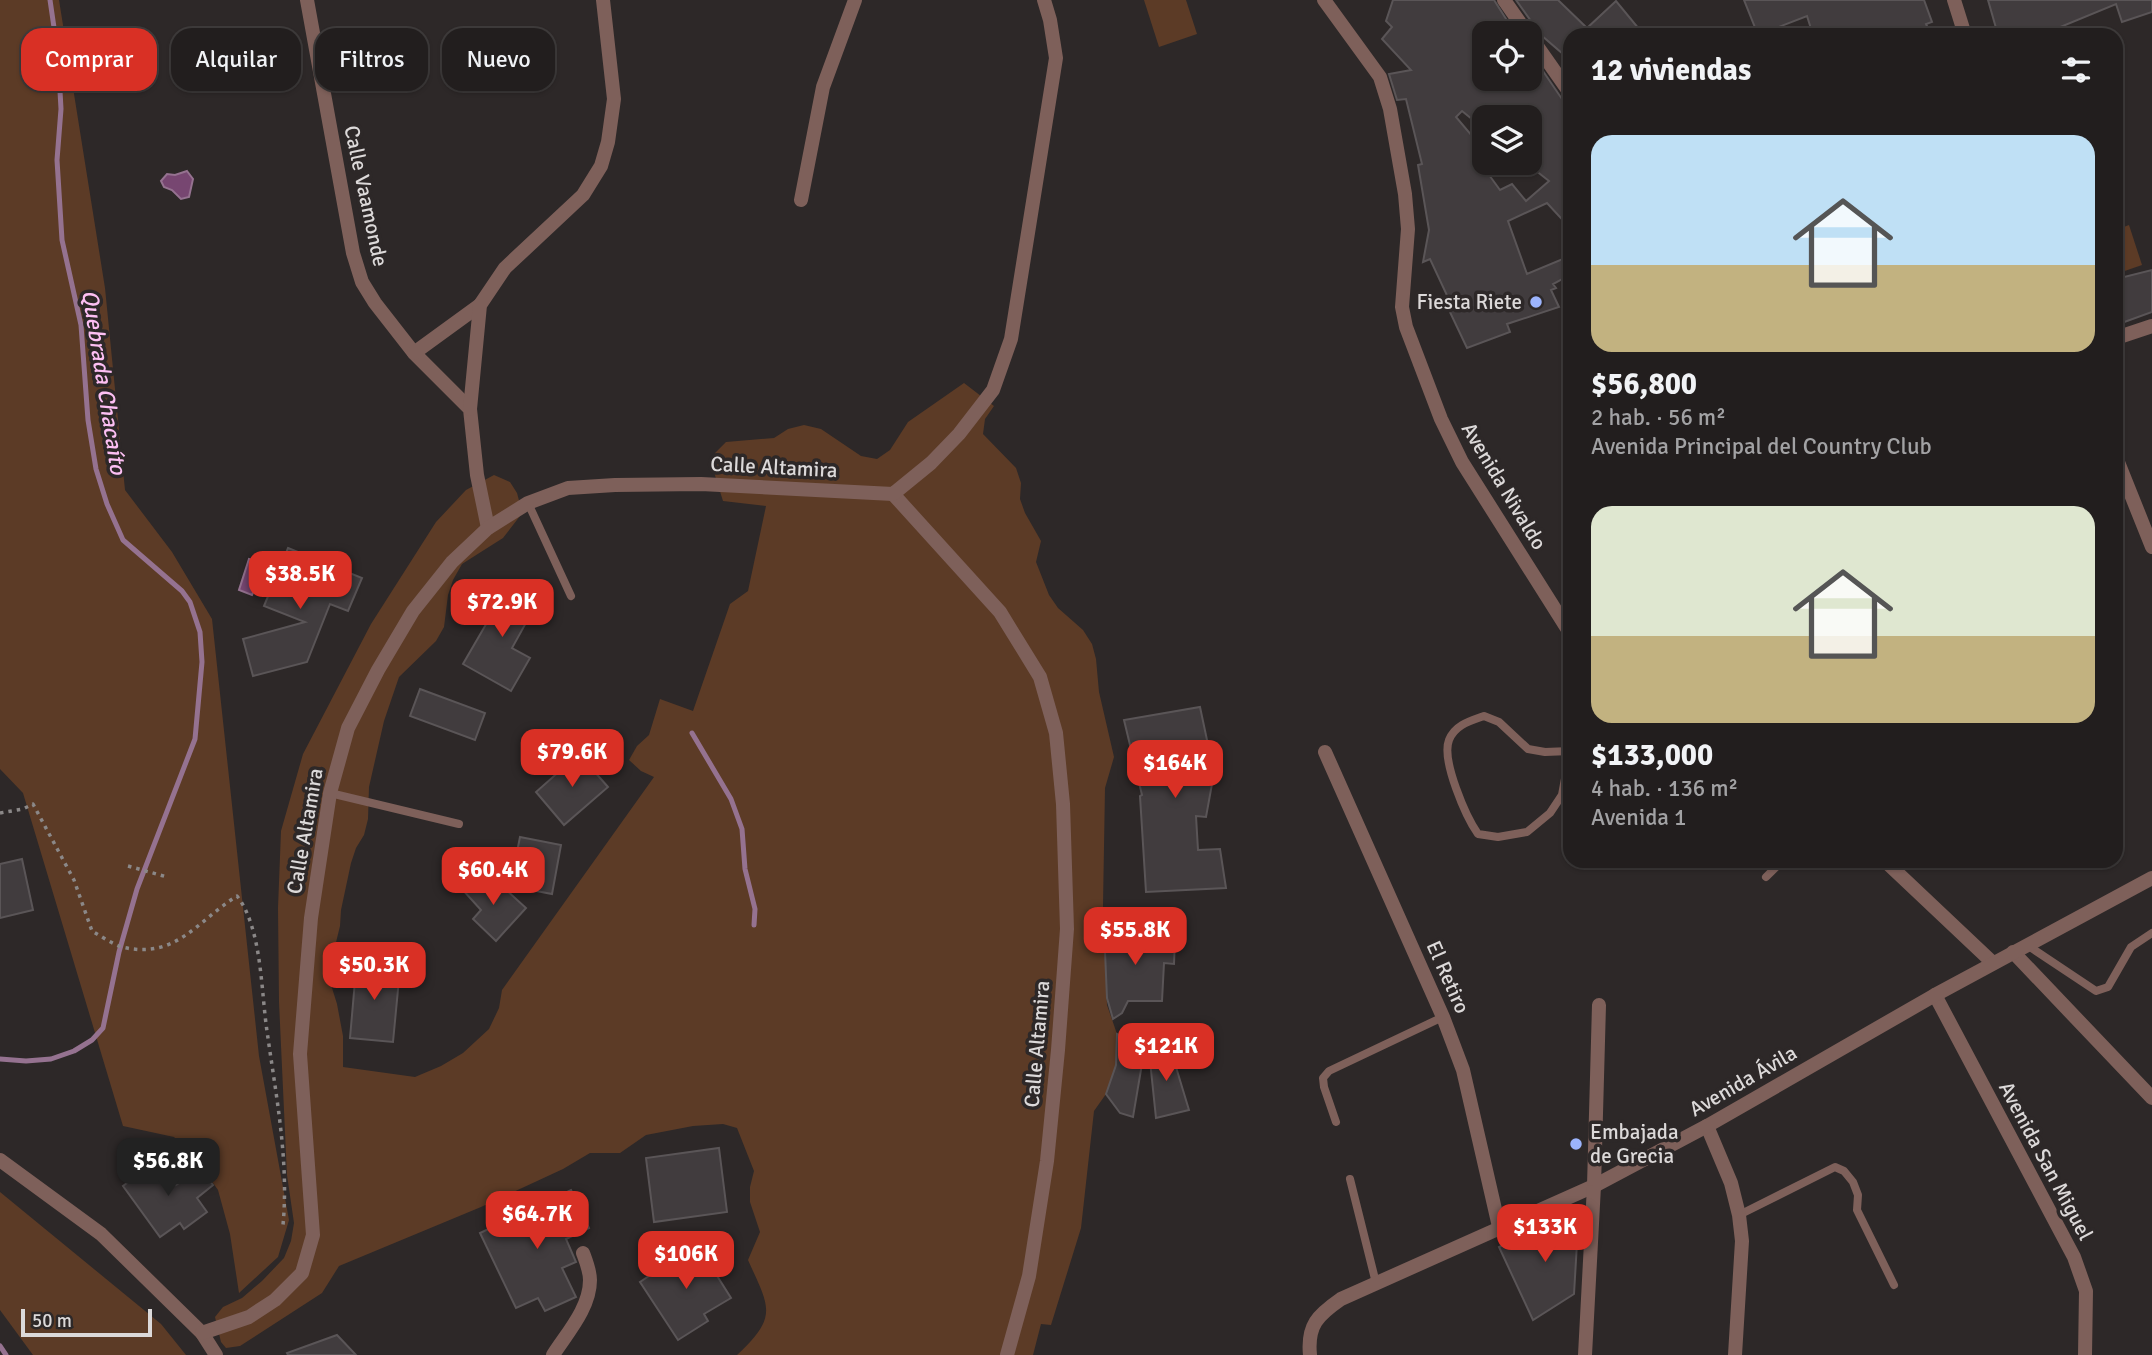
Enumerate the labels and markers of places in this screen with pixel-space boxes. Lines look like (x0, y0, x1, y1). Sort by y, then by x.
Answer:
place label: Fiesta Riete (1417, 289, 1522, 315)
marker: Fiesta Riete (1528, 294, 1544, 310)
pin: $38.5K (243, 552, 357, 611)
pin: $72.9K (445, 580, 559, 639)
pin: $79.6K (515, 730, 629, 789)
pin: $164K (1126, 740, 1224, 800)
pin: $60.4K (436, 848, 550, 907)
pin: $55.8K (1078, 908, 1192, 967)
pin: $50.3K (317, 942, 431, 1002)
pin: $121K (1117, 1024, 1215, 1083)
place label: Embajada de Grecia (1590, 1119, 1679, 1169)
marker: Embajada de Grecia (1568, 1136, 1584, 1152)
pin: $56.8K (111, 1138, 225, 1198)
pin: $64.7K (480, 1192, 594, 1251)
pin: $133K (1496, 1204, 1594, 1264)
pin: $106K (637, 1232, 735, 1291)

